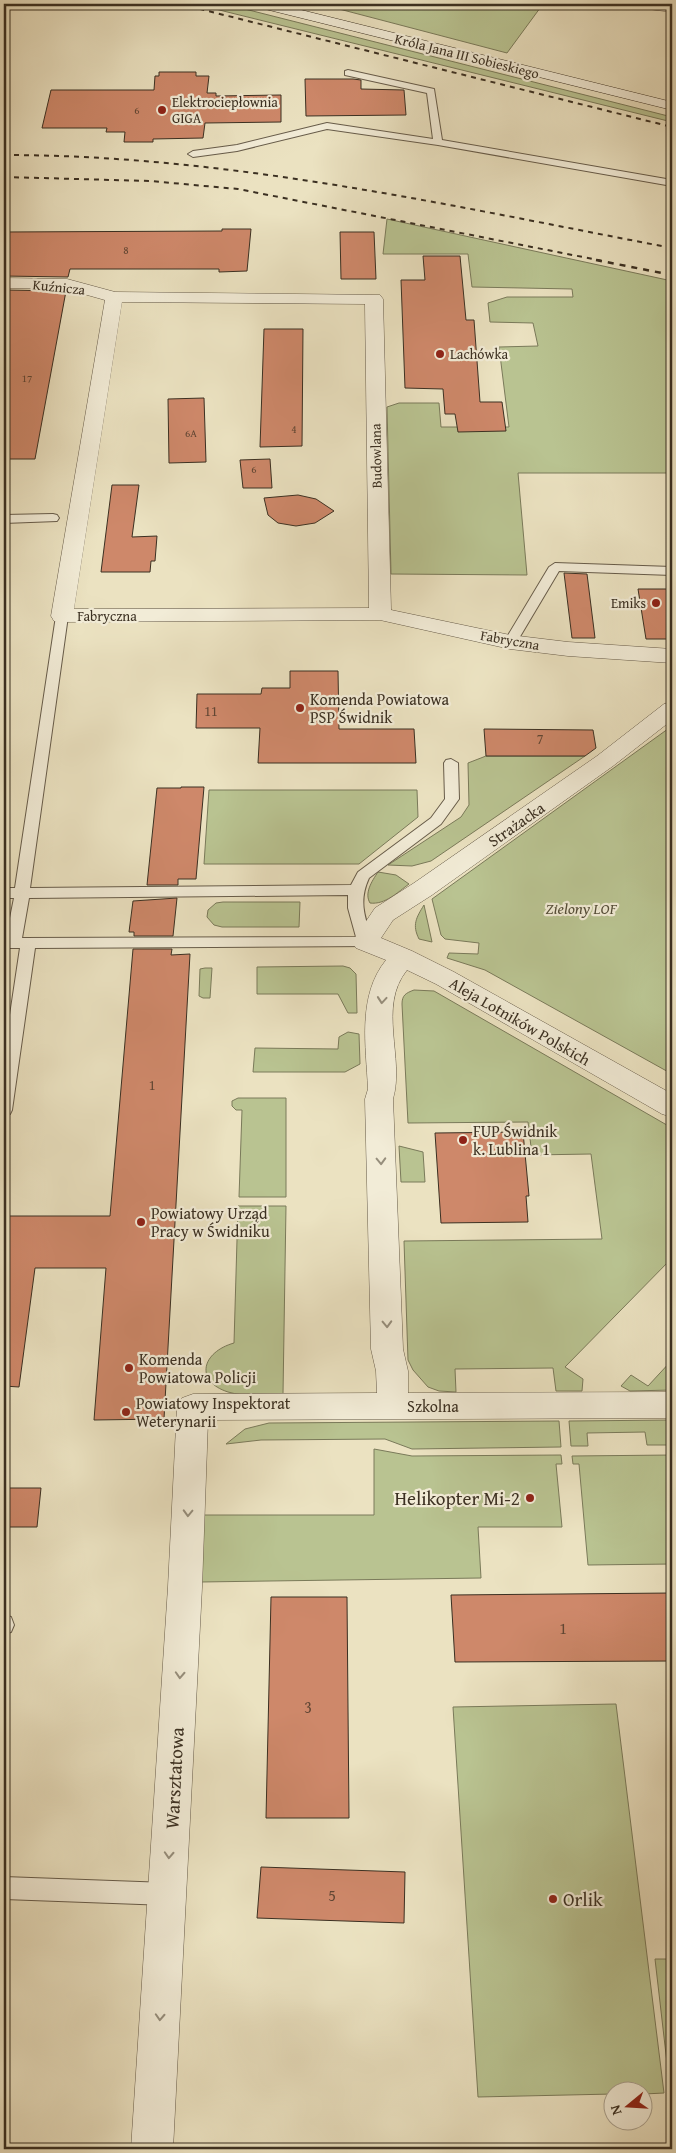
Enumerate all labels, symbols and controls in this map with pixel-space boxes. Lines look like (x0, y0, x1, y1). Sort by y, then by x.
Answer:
street label: Króla Jana III Sobieskiego (393, 28, 541, 84)
place label: Elektrociepłownia GIGA (172, 92, 278, 128)
house number: 6 (134, 102, 140, 118)
marker: Elektrociepłownia GIGA (156, 104, 168, 116)
house number: 8 (123, 242, 129, 258)
street label: Kuźnicza (32, 274, 87, 300)
place label: Lachówka (450, 344, 508, 364)
marker: Lachówka (434, 348, 446, 360)
house number: 17 (22, 370, 32, 386)
house number: 4 (291, 421, 297, 437)
street label: Budowlana (365, 423, 387, 489)
house number: 6A (185, 425, 197, 441)
house number: 6 (251, 461, 257, 477)
place label: Emiks (611, 593, 646, 613)
marker: Emiks (650, 597, 662, 609)
street label: Fabryczna (77, 606, 137, 626)
street label: Fabryczna (479, 625, 542, 655)
place label: Komenda Powiatowa PSP Świdnik (310, 687, 449, 729)
house number: 11 (204, 701, 218, 721)
marker: Komenda Powiatowa PSP Świdnik (294, 702, 306, 714)
house number: 7 (537, 729, 544, 749)
street label: Strażacka (483, 795, 550, 852)
park label: Zielony LOF (545, 896, 617, 920)
street label: Aleja Lotników Polskich (445, 971, 595, 1071)
one-way arrow (377, 996, 388, 1004)
house number: 1 (149, 1075, 155, 1095)
place label: FUP Świdnik k. Lublina 1 (473, 1119, 558, 1161)
marker: FUP Świdnik k. Lublina 1 (457, 1134, 469, 1146)
one-way arrow (376, 1158, 387, 1166)
place label: Powiatowy Urząd Pracy w Świdniku (151, 1201, 270, 1243)
marker: Powiatowy Urząd Pracy w Świdniku (135, 1216, 147, 1228)
one-way arrow (381, 1320, 392, 1328)
place label: Komenda Powiatowa Policji (139, 1347, 257, 1389)
marker: Komenda Powiatowa Policji (123, 1362, 135, 1374)
place label: Powiatowy Inspektorat Weterynarii (136, 1391, 291, 1433)
street label: Szkolna (407, 1394, 459, 1418)
marker: Powiatowy Inspektorat Weterynarii (120, 1406, 132, 1418)
place label: Helikopter Mi-2 (394, 1484, 520, 1512)
marker: Helikopter Mi-2 (524, 1492, 536, 1504)
one-way arrow (183, 1509, 194, 1517)
house number: 1 (559, 1616, 567, 1640)
one-way arrow (175, 1671, 186, 1679)
house number: 3 (304, 1695, 312, 1719)
street label: Warsztatowa (157, 1726, 191, 1830)
one-way arrow (164, 1851, 175, 1859)
house number: 5 (328, 1883, 336, 1907)
place label: Orlik (563, 1885, 603, 1913)
marker: Orlik (547, 1893, 559, 1905)
one-way arrow (154, 2013, 165, 2021)
north arrow (604, 2080, 654, 2130)
text: N (604, 2102, 627, 2118)

